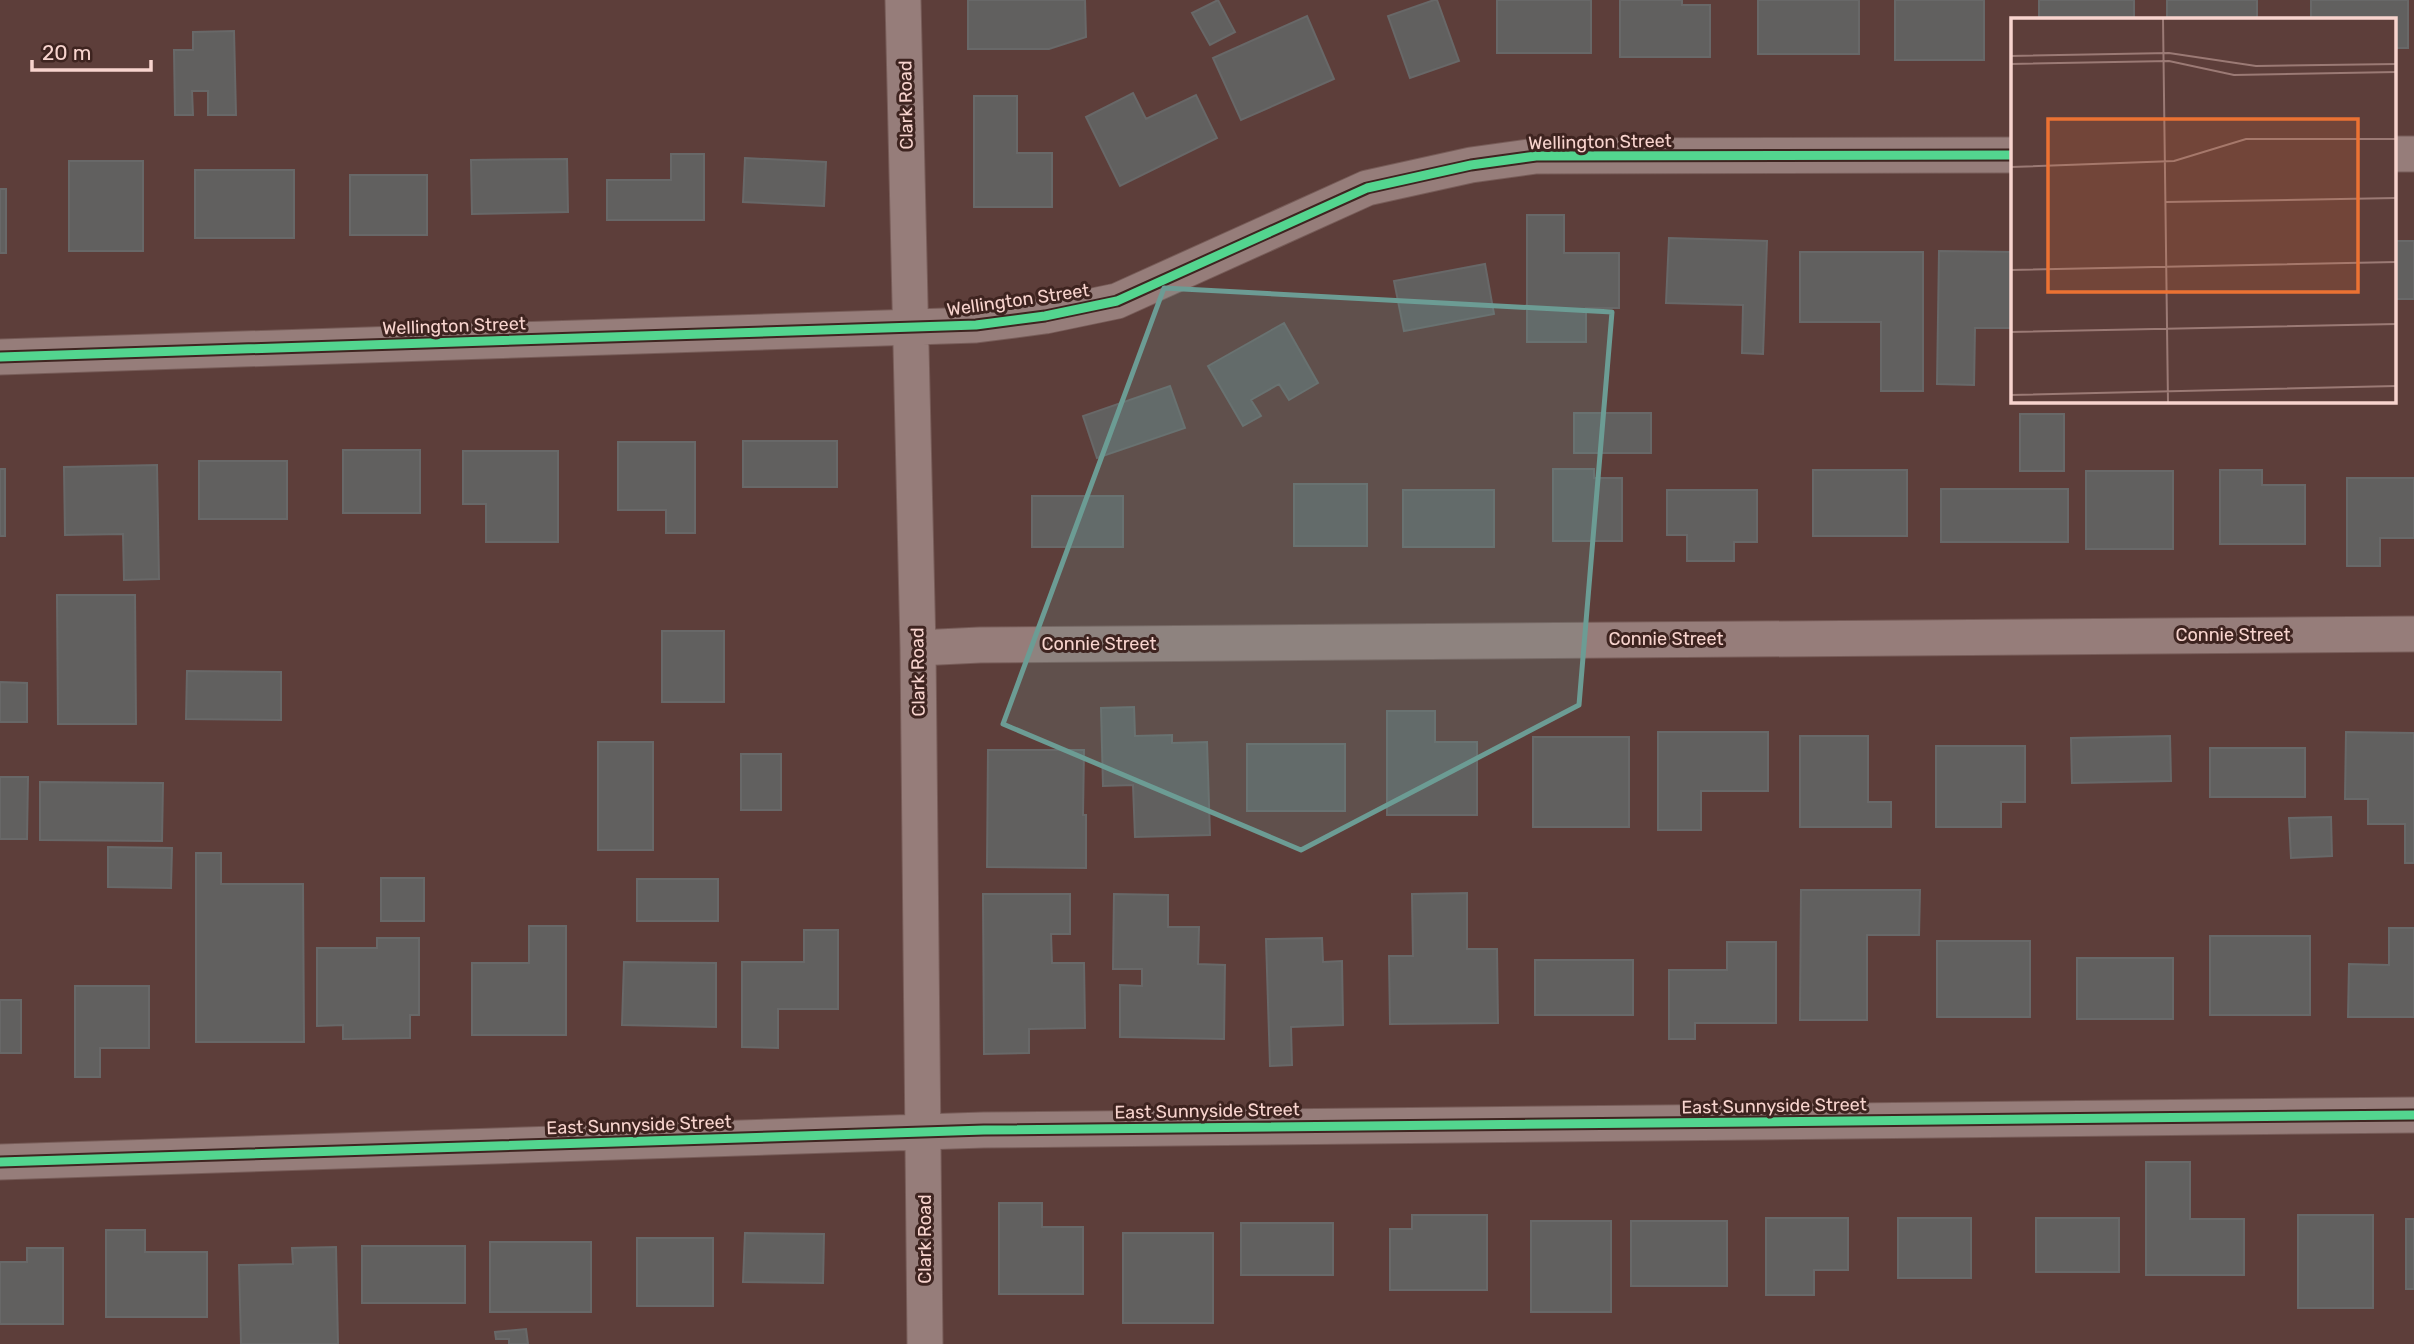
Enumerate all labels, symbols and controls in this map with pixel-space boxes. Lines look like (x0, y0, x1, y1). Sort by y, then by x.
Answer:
inset map (2011, 18, 2396, 402)
scale bar (32, 28, 150, 72)
text: 20 m (42, 40, 91, 65)
street label: Clark Road (894, 60, 918, 150)
street label: Wellington Street (1528, 130, 1672, 154)
street label: Wellington Street (945, 279, 1091, 321)
street label: Wellington Street (382, 313, 526, 339)
street label: Connie Street (2175, 624, 2291, 646)
street label: Clark Road (906, 627, 930, 717)
street label: Connie Street (1608, 628, 1724, 650)
street label: Connie Street (1041, 633, 1157, 655)
street label: East Sunnyside Street (1681, 1093, 1867, 1119)
street label: East Sunnyside Street (1114, 1098, 1300, 1124)
street label: East Sunnyside Street (546, 1111, 732, 1139)
street label: Clark Road (914, 1194, 936, 1284)

